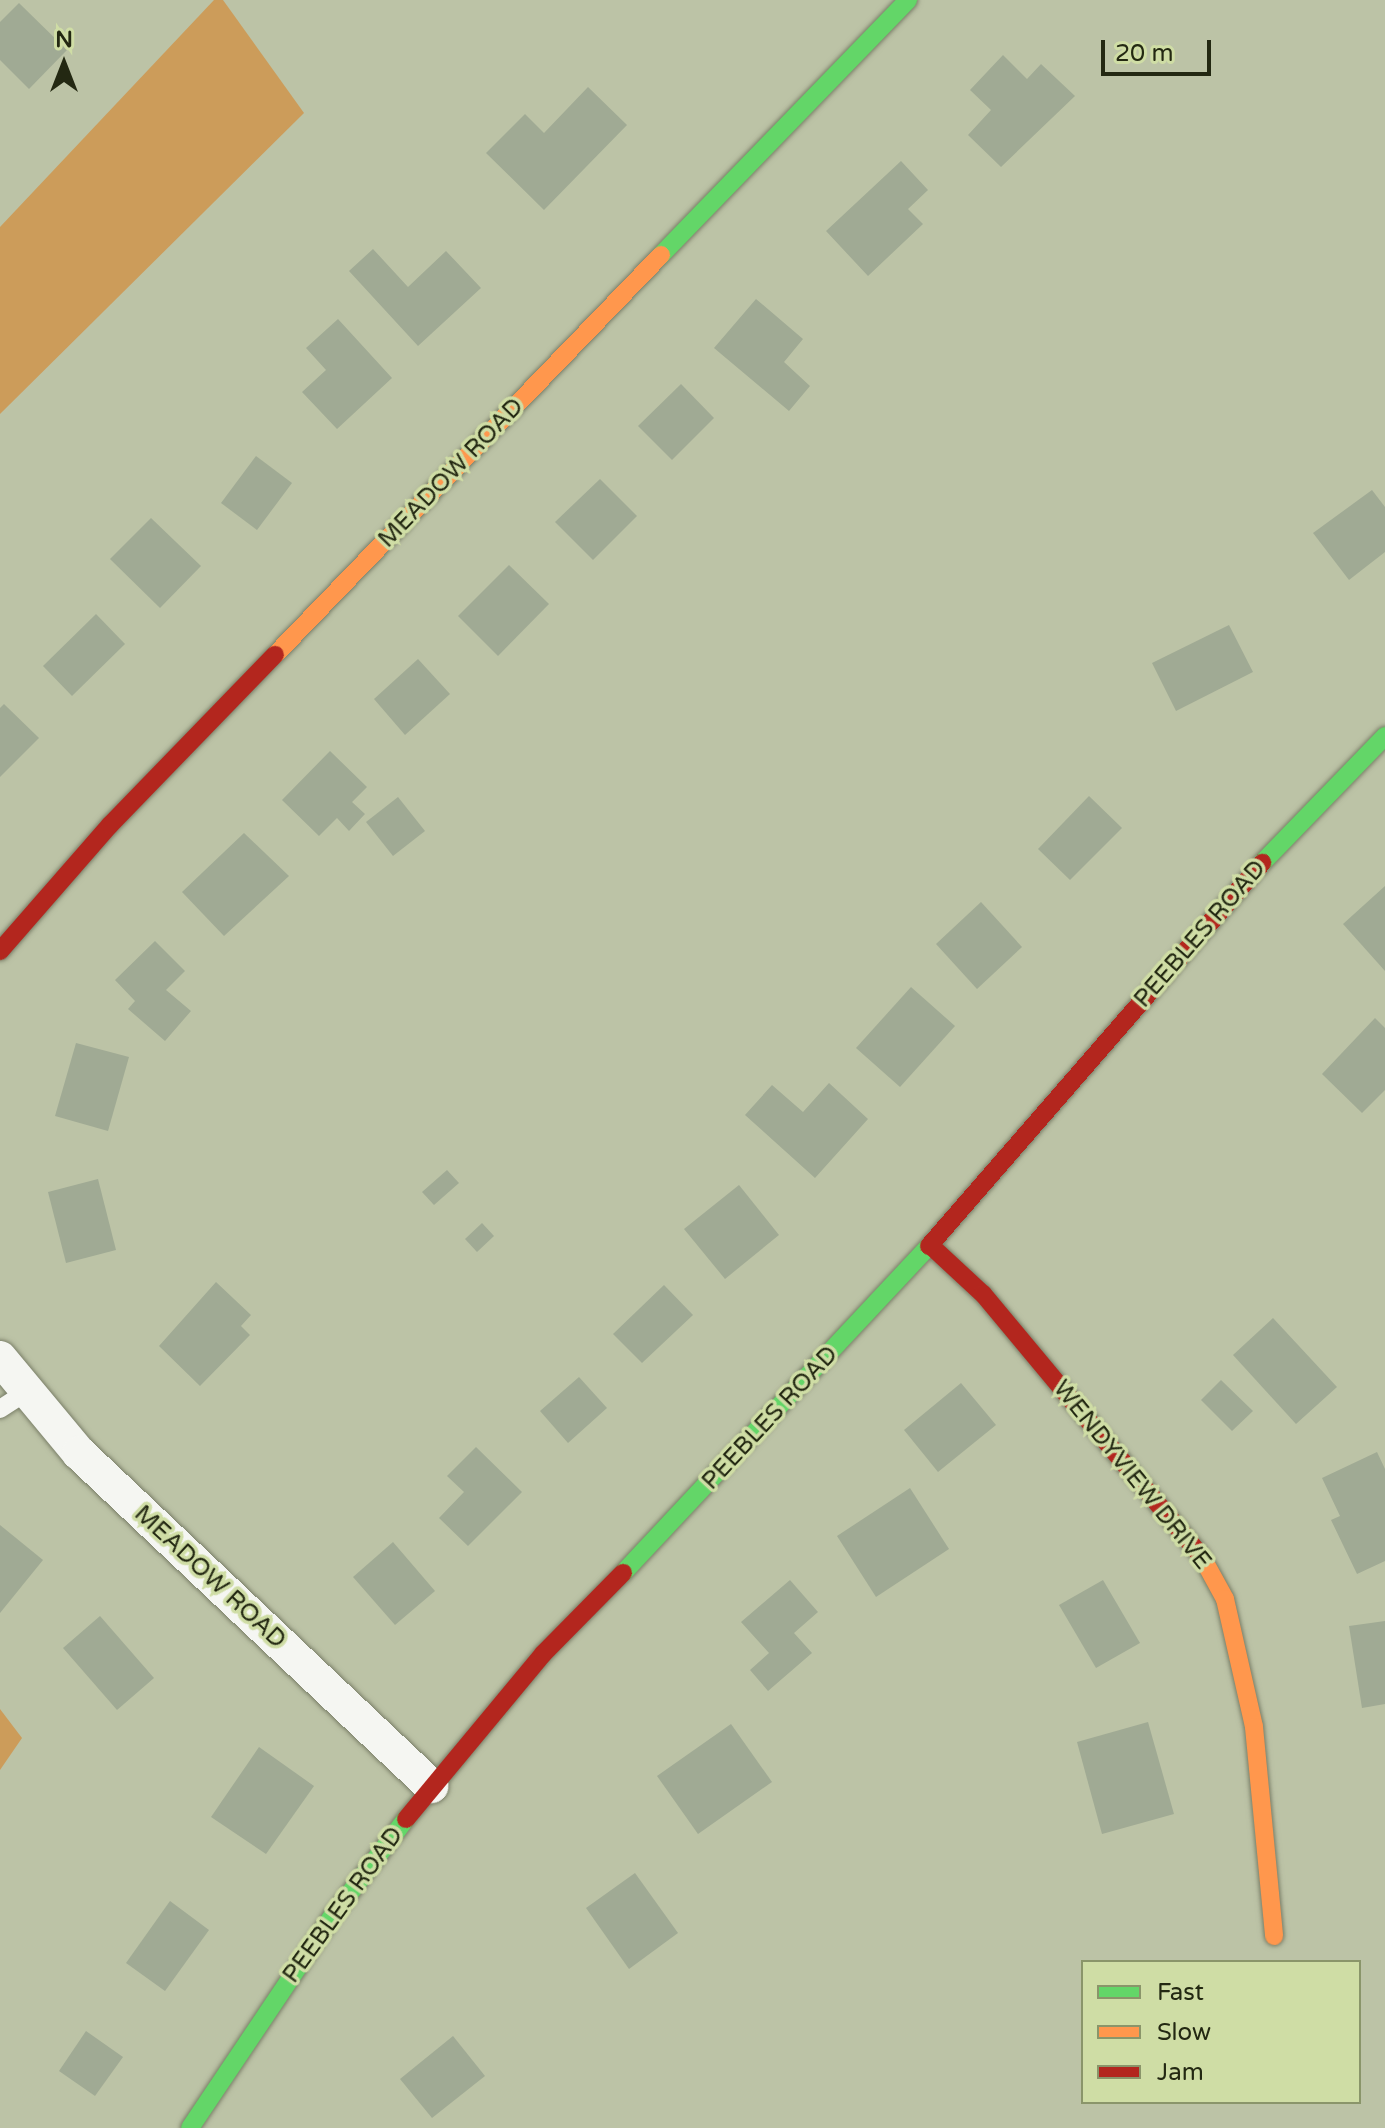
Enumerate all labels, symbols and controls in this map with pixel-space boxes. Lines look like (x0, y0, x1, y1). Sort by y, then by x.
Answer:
north arrow (24, 24, 104, 104)
scale bar (1105, 24, 1215, 74)
text: N (55, 27, 73, 53)
text: 20 m (1115, 39, 1173, 68)
street label: MEADOW ROAD (372, 392, 530, 554)
street label: PEEBLES ROAD (1128, 854, 1272, 1014)
street label: PEEBLES ROAD (696, 1340, 844, 1496)
street label: WENDYVIEW DRIVE (1047, 1375, 1217, 1575)
street label: MEADOW ROAD (128, 1499, 292, 1655)
street label: PEEBLES ROAD (277, 1821, 409, 1989)
legend (1081, 1960, 1361, 2104)
text: Fast (1157, 1978, 1204, 2007)
text: Slow (1157, 2018, 1211, 2047)
text: Jam (1157, 2058, 1204, 2087)

